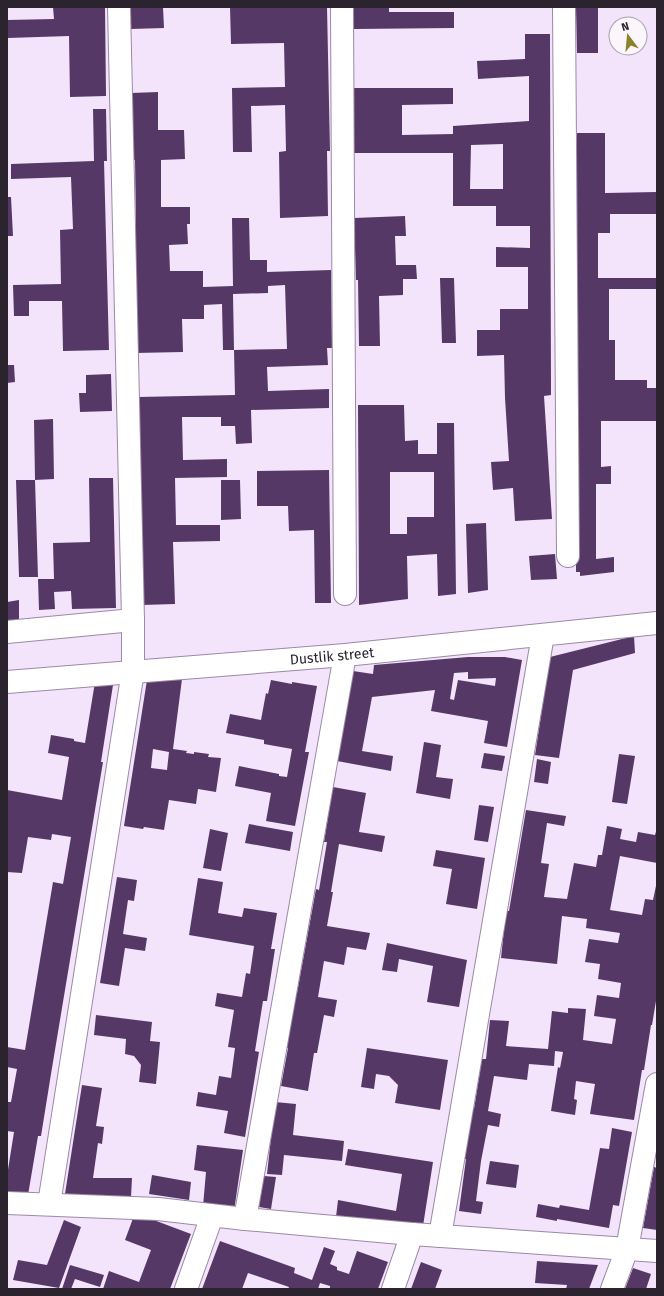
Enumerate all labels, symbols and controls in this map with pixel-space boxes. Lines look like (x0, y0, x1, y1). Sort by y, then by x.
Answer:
north arrow (608, 16, 648, 56)
text: N (620, 20, 631, 34)
street label: Dustlik street (289, 644, 376, 668)

